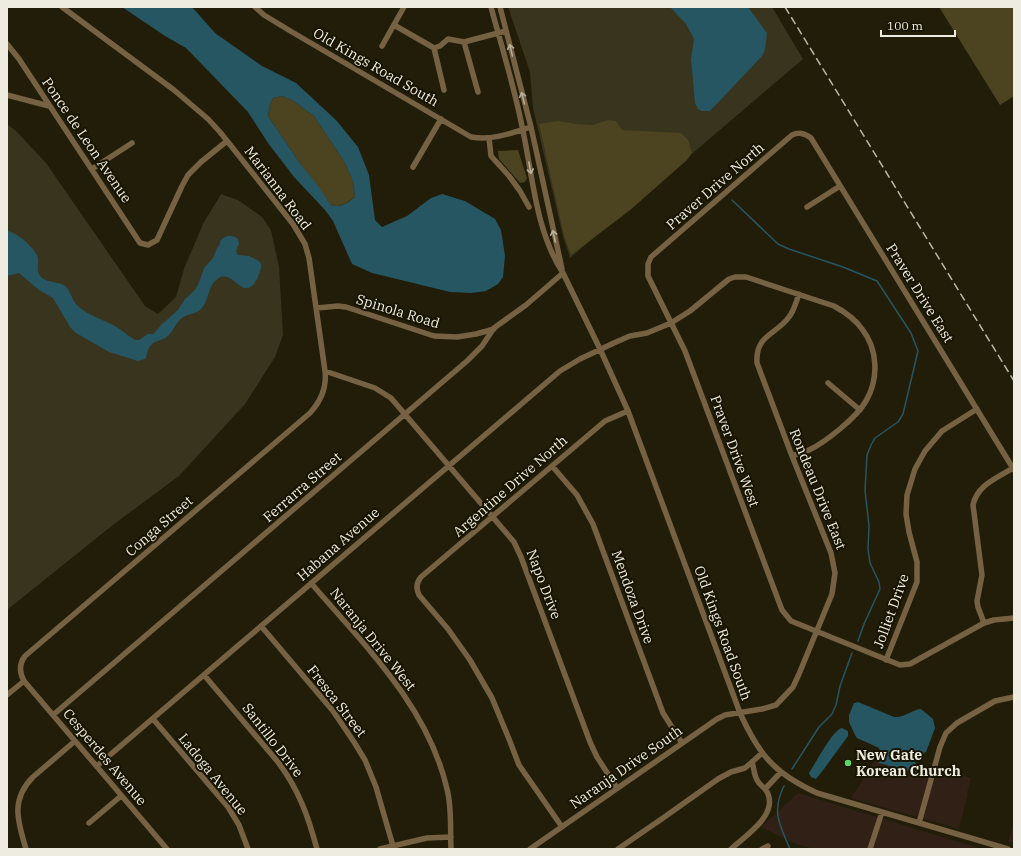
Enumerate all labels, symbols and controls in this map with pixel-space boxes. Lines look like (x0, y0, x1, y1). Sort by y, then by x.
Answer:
scale bar (881, 12, 955, 38)
text: 100 m (887, 18, 923, 33)
street label: Old Kings Road South (310, 24, 442, 110)
one-way arrow (507, 44, 514, 57)
street label: Ponce de Leon Avenue (38, 74, 136, 206)
one-way arrow (519, 92, 526, 105)
street label: Praver Drive North (662, 138, 768, 233)
street label: Marianna Road (241, 143, 316, 234)
one-way arrow (526, 161, 534, 174)
one-way arrow (550, 229, 558, 242)
street label: Praver Drive East (882, 240, 958, 346)
street label: Spinola Road (354, 290, 442, 332)
street label: Praver Drive West (706, 393, 764, 509)
street label: Rondeau Drive East (786, 426, 850, 552)
street label: Argentine Drive North (449, 431, 571, 541)
street label: Ferrarra Street (259, 448, 345, 526)
street label: Conga Street (122, 492, 196, 560)
street label: Habana Avenue (293, 503, 383, 585)
street label: Napo Drive (522, 546, 566, 622)
street label: Mendoza Drive (608, 548, 658, 646)
street label: Old Kings Road South (690, 563, 756, 703)
street label: Jolliet Drive (869, 571, 913, 651)
street label: Naranja Drive West (326, 584, 420, 694)
street label: Fresca Street (303, 661, 371, 741)
street label: Santillo Drive (238, 699, 308, 781)
street label: Cesperdes Avenue (59, 705, 151, 809)
street label: Naranja Drive South (566, 721, 686, 813)
street label: Ladoga Avenue (175, 729, 251, 819)
place label: New Gate Korean Church (856, 746, 961, 780)
marker: New Gate Korean Church (843, 758, 853, 768)

